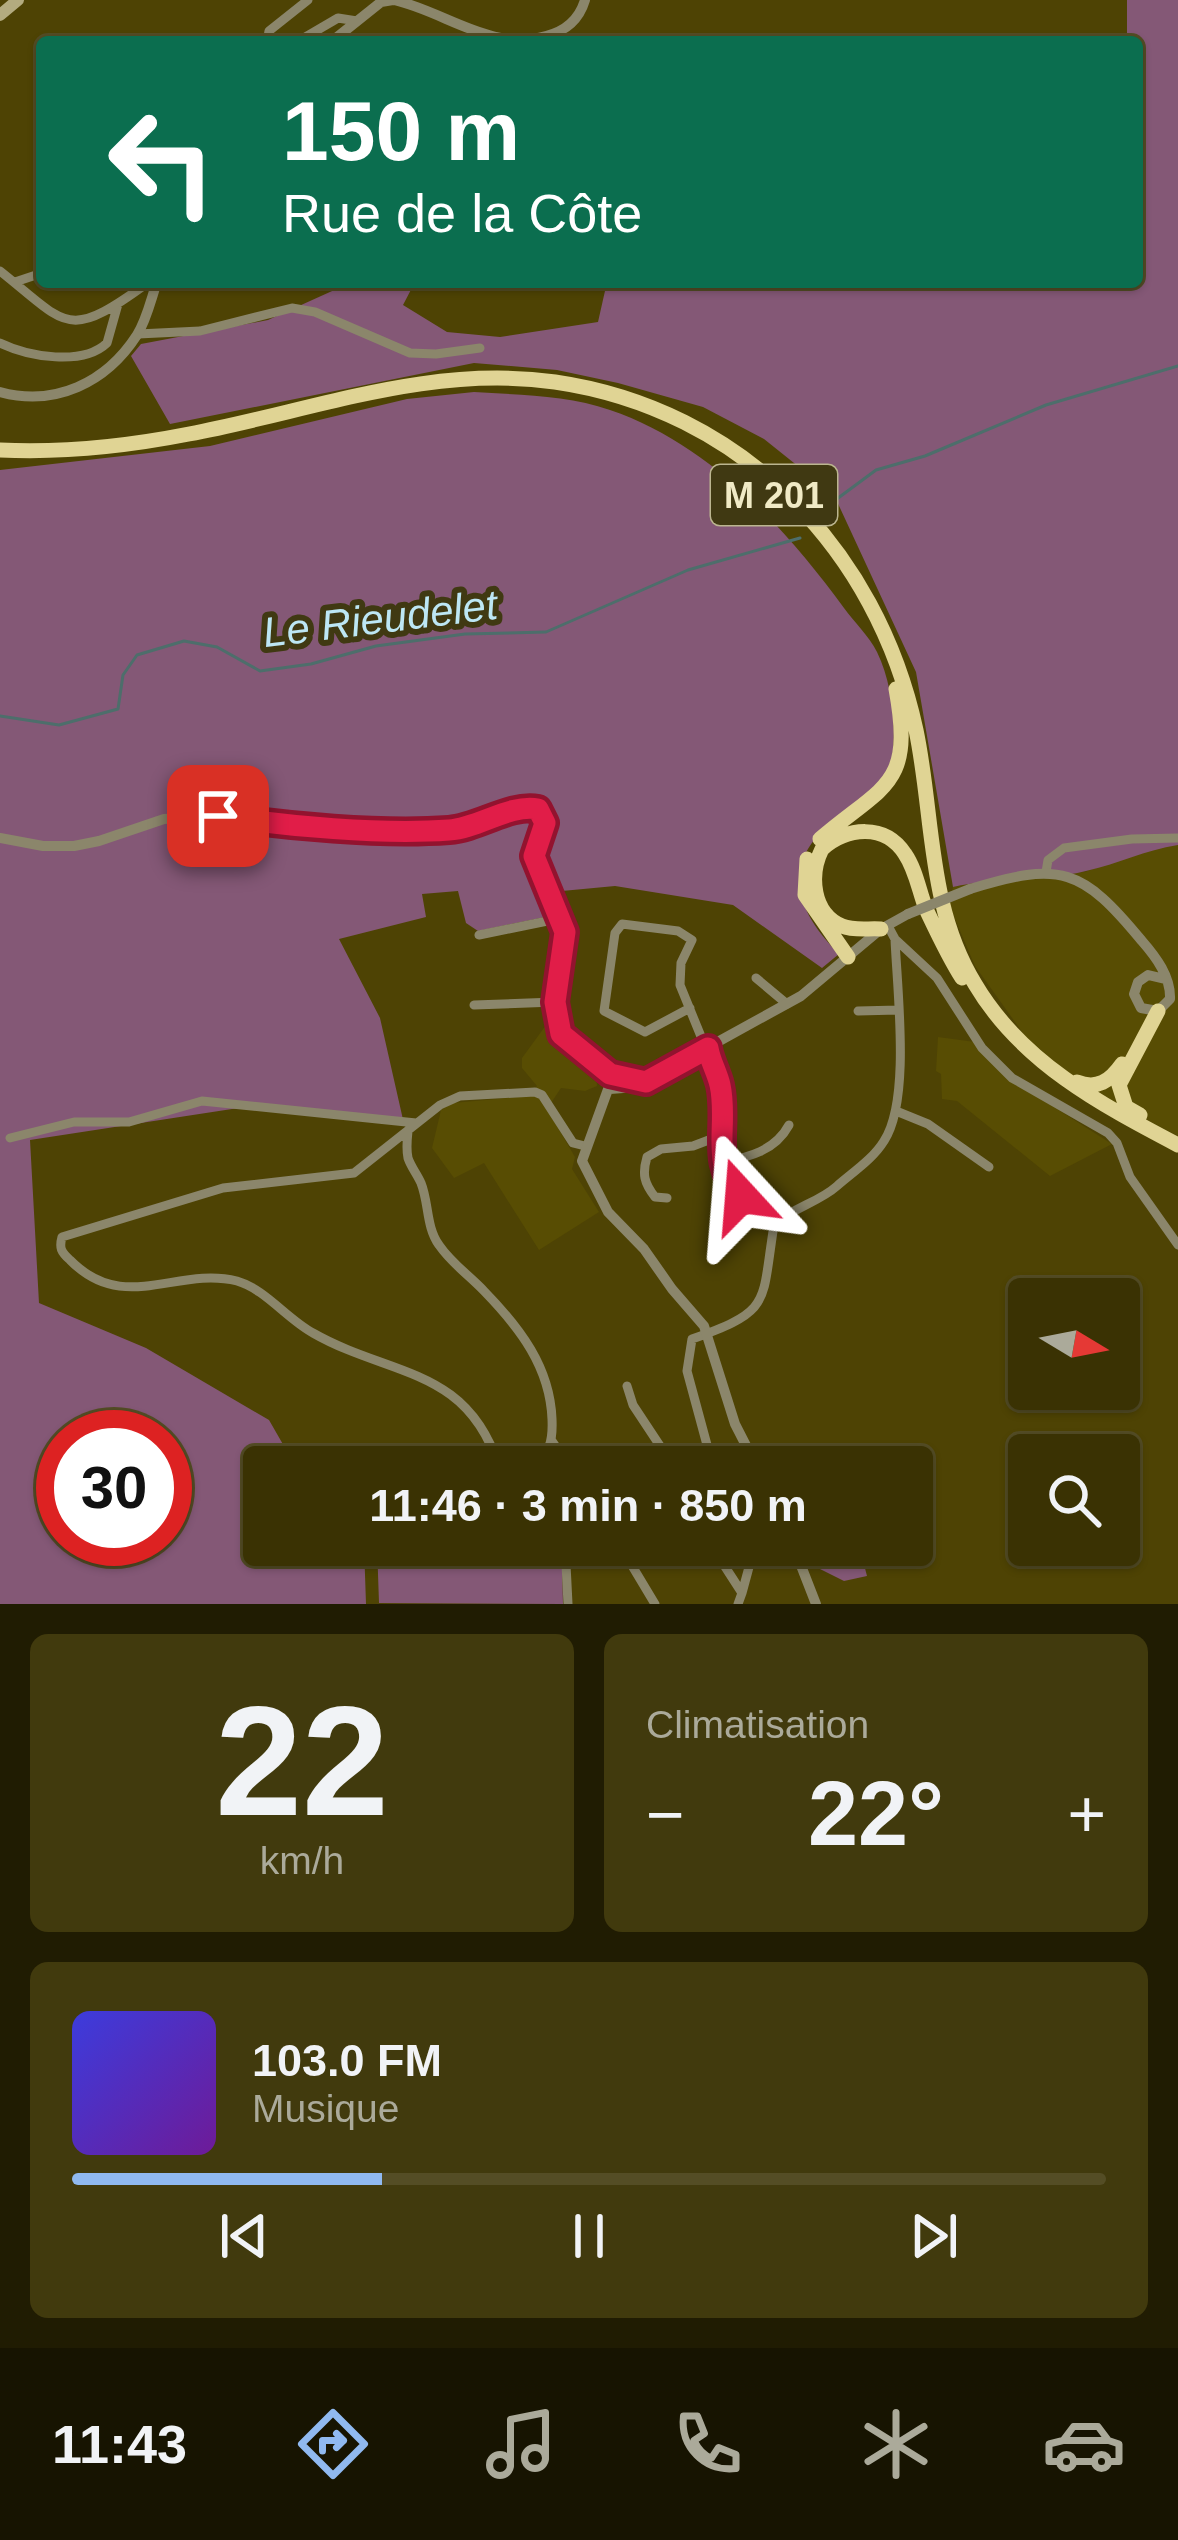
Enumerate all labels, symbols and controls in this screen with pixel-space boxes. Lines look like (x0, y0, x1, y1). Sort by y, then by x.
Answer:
icon: left (84, 84, 240, 240)
text: 150 m (282, 84, 520, 178)
text: Rue de la Côte (282, 183, 642, 243)
road number: M 201 (711, 465, 837, 525)
water label: Le Rieudelet (260, 581, 502, 656)
pin (167, 765, 269, 867)
icon: arrive (185, 783, 251, 849)
position arrow (678, 1133, 804, 1259)
north arrow (1008, 1278, 1140, 1410)
map controls (1008, 1278, 1140, 1566)
speed limit sign: 30 (36, 1410, 192, 1566)
button: search (1008, 1434, 1140, 1566)
text: 11:46 · 3 min · 850 m (369, 1480, 807, 1531)
text: 22 (215, 1674, 389, 1848)
text: Climatisation (646, 1703, 869, 1746)
text: 22° (808, 1764, 944, 1864)
text: − (646, 1777, 685, 1851)
text: + (1067, 1777, 1106, 1851)
text: km/h (260, 1839, 344, 1882)
text: 103.0 FM (252, 2035, 442, 2086)
text: Musique (252, 2087, 399, 2130)
icon: previous (211, 2203, 277, 2269)
icon: pause (556, 2203, 622, 2269)
icon: next (901, 2203, 967, 2269)
icon: directions (291, 2402, 375, 2486)
icon: music (479, 2402, 563, 2486)
icon: phone (666, 2402, 750, 2486)
icon: climate (854, 2402, 938, 2486)
icon: car (1042, 2402, 1126, 2486)
text: 11:43 (52, 2414, 187, 2474)

